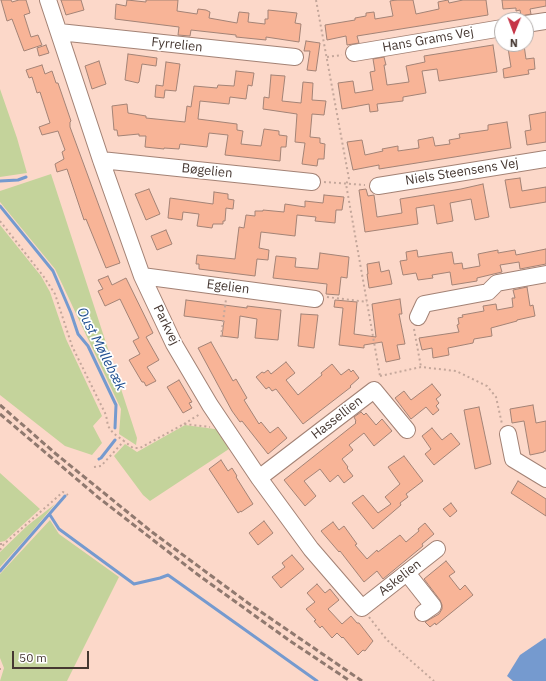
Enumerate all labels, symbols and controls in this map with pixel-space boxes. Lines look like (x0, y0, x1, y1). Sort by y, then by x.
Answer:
north arrow (494, 12, 534, 52)
street label: Hans Grams Vej (381, 24, 475, 56)
street label: Fyrrelien (151, 35, 203, 55)
text: N (510, 36, 518, 50)
street label: Niels Steensens Vej (404, 155, 520, 189)
street label: Bøgelien (181, 161, 233, 181)
street label: Egelien (206, 277, 250, 297)
street label: Parkvej (150, 302, 182, 348)
water label: Oust Møllebæk (73, 305, 129, 393)
street label: Hassellien (308, 393, 366, 443)
street label: Askelien (376, 557, 424, 599)
scale bar (14, 643, 91, 669)
text: 50 m (19, 650, 47, 665)

